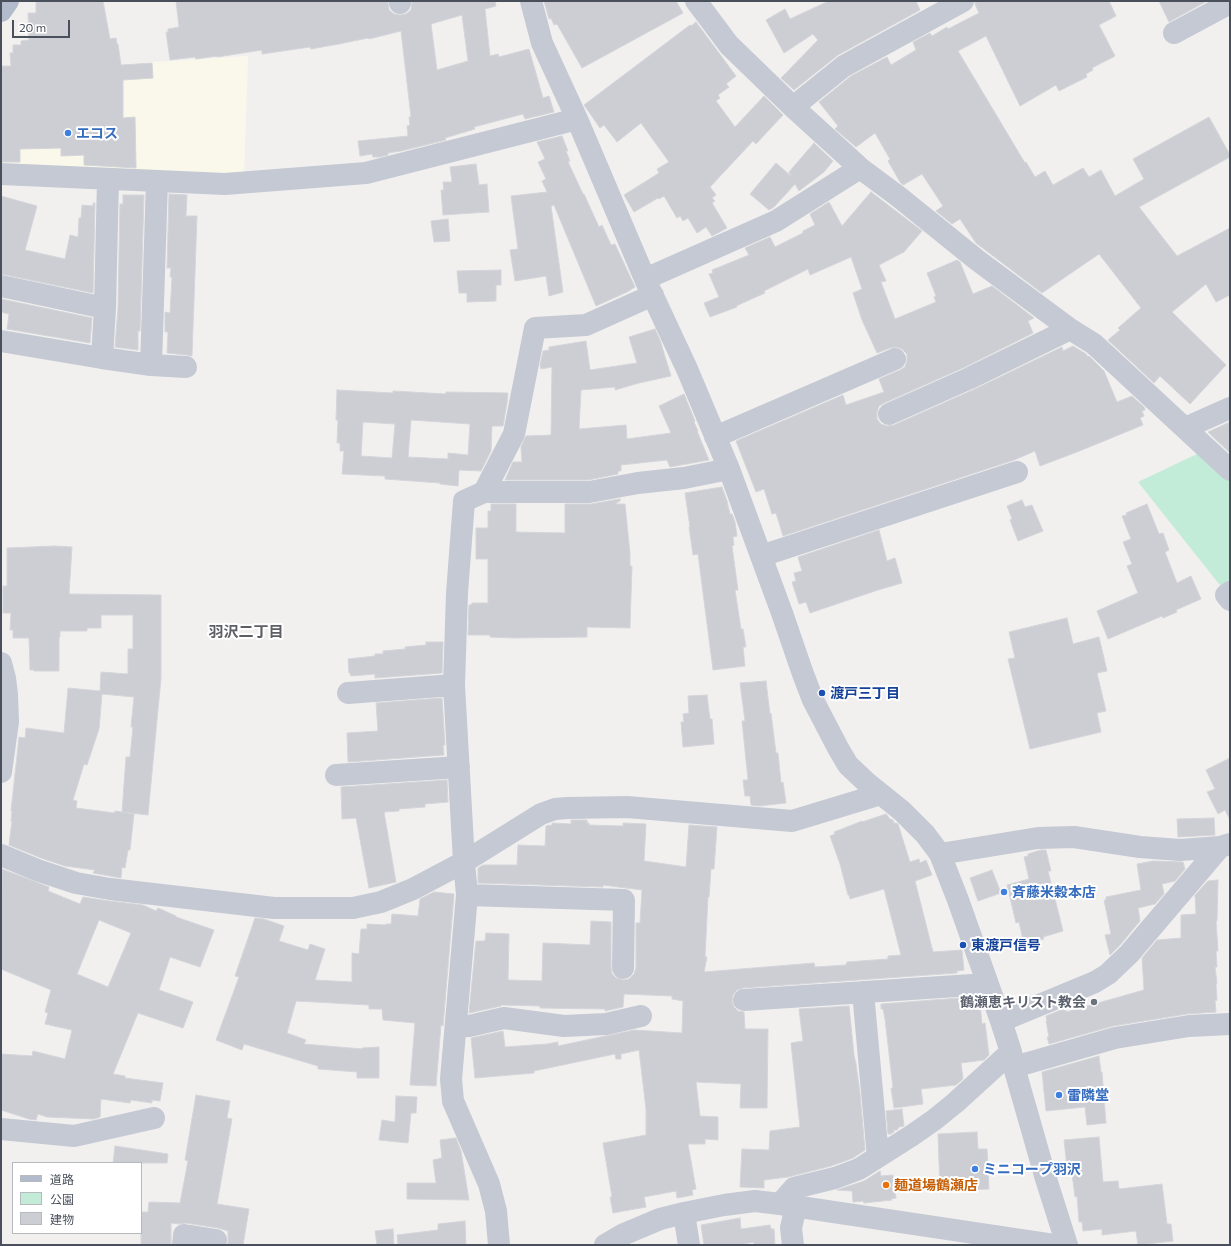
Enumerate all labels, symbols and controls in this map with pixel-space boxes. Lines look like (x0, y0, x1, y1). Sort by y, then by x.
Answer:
scale bar (14, 12, 72, 38)
text: 20 m (19, 20, 46, 34)
place label: エコス (76, 125, 118, 141)
marker: エコス (63, 128, 73, 138)
district label: 羽沢二丁目 (209, 623, 283, 641)
place label: 渡戸三丁目 (830, 685, 900, 701)
marker: 渡戸三丁目 (817, 688, 827, 698)
place label: 斉藤米穀本店 (1012, 884, 1096, 900)
marker: 斉藤米穀本店 (999, 887, 1009, 897)
place label: 東渡戸信号 (971, 937, 1041, 953)
marker: 東渡戸信号 (958, 940, 968, 950)
place label: 鶴瀬恵キリスト教会 (960, 994, 1086, 1010)
marker: 鶴瀬恵キリスト教会 (1089, 997, 1099, 1007)
place label: 雷隣堂 (1067, 1087, 1109, 1103)
marker: 雷隣堂 (1054, 1090, 1064, 1100)
place label: ミニコープ羽沢 (983, 1161, 1081, 1177)
legend (12, 1162, 142, 1234)
marker: ミニコープ羽沢 (970, 1164, 980, 1174)
text: 道路 (50, 1172, 74, 1186)
place label: 麺道場鶴瀬店 (894, 1177, 978, 1193)
marker: 麺道場鶴瀬店 (881, 1180, 891, 1190)
text: 公園 (50, 1192, 74, 1206)
text: 建物 (50, 1212, 74, 1226)

